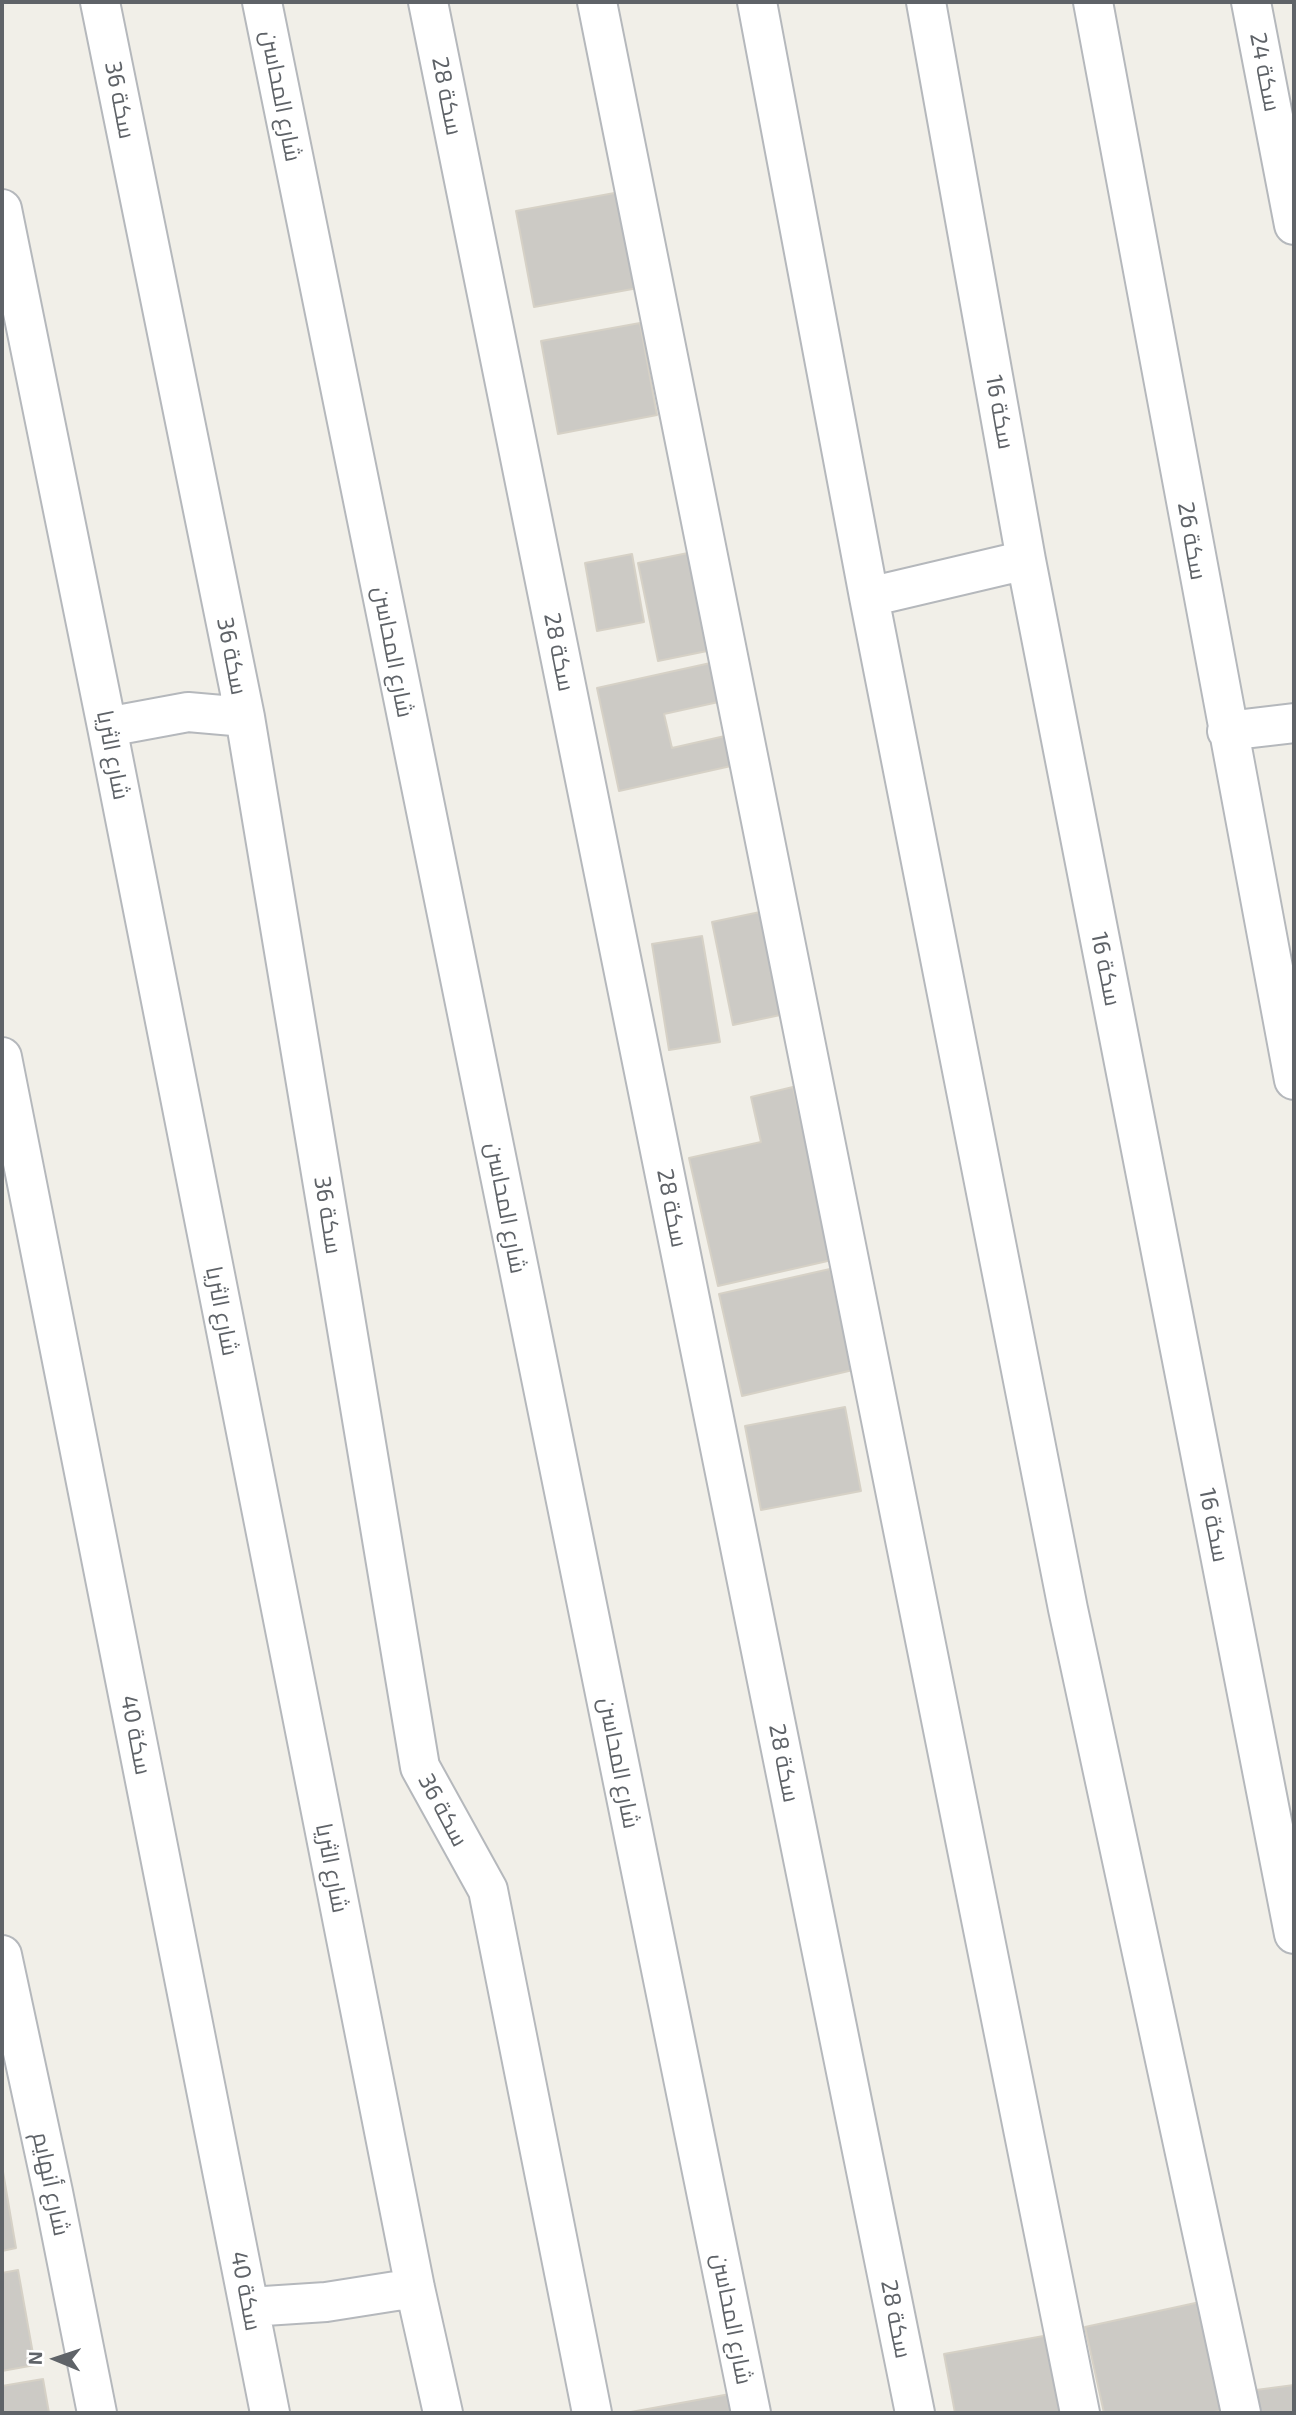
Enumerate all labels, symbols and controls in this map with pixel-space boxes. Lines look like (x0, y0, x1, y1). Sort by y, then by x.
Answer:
street label: شارع المحاسن (255, 28, 307, 164)
street label: سكة 24 (1244, 30, 1286, 114)
street label: سكة 28 (426, 54, 468, 138)
street label: سكة 36 (99, 59, 141, 141)
street label: سكة 16 (980, 373, 1020, 451)
street label: سكة 26 (1172, 500, 1212, 582)
street label: شارع المحاسن (367, 584, 419, 720)
street label: سكة 28 (538, 610, 580, 694)
street label: سكة 36 (211, 615, 253, 697)
street label: شارع الثريا (91, 708, 135, 802)
street label: سكة 16 (1085, 930, 1127, 1008)
street label: شارع المحاسن (480, 1140, 532, 1276)
street label: سكة 28 (651, 1166, 693, 1250)
street label: سكة 36 (308, 1174, 348, 1256)
street label: شارع الثريا (200, 1264, 244, 1358)
street label: سكة 16 (1193, 1486, 1235, 1564)
street label: سكة 40 (115, 1693, 157, 1777)
street label: شارع المحاسن (593, 1695, 645, 1831)
street label: سكة 28 (763, 1721, 805, 1805)
street label: سكة 36 (412, 1769, 474, 1851)
street label: شارع الثريا (310, 1821, 354, 1915)
street label: شارع أنهايم (27, 2130, 75, 2238)
street label: سكة 40 (225, 2249, 267, 2333)
street label: شارع المحاسن (706, 2251, 758, 2387)
street label: سكة 28 (875, 2277, 917, 2361)
north arrow (21, 2324, 91, 2394)
text: N (23, 2351, 46, 2366)

